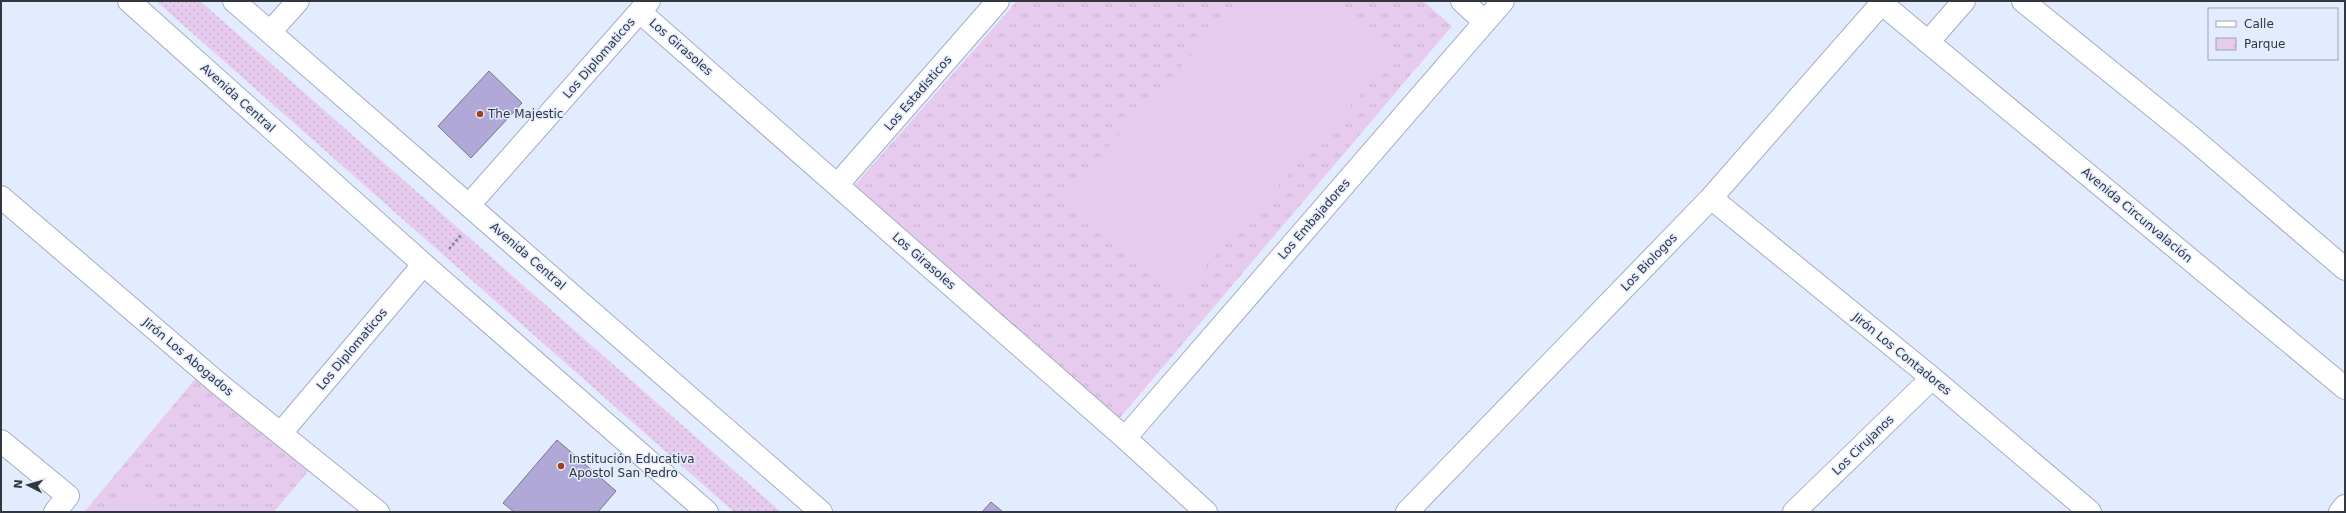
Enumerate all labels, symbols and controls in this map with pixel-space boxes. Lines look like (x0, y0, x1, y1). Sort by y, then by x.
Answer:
legend (2208, 8, 2338, 60)
street label: Los Diplomaticos (560, 15, 638, 101)
street label: Los Girasoles (646, 16, 716, 78)
text: Calle (2244, 17, 2274, 31)
text: Parque (2244, 37, 2285, 51)
street label: Los Estadisticos (881, 52, 955, 134)
street label: Avenida Central (198, 61, 278, 135)
place label: The Majestic (487, 107, 563, 121)
marker: The Majestic (475, 109, 485, 119)
street label: Avenida Circunvalación (2079, 165, 2195, 265)
street label: Los Embajadores (1275, 176, 1353, 262)
street label: Avenida Central (487, 219, 569, 293)
street label: Los Girasoles (889, 230, 959, 292)
street label: Los Biologos (1618, 230, 1680, 294)
street label: Los Diplomaticos (314, 305, 390, 393)
street label: Jirón Los Contadores (1849, 309, 1954, 398)
street label: Jirón Los Abogados (139, 315, 236, 399)
street label: Los Cirujanos (1829, 412, 1897, 478)
place label: Institución Educativa Apostol San Pedro (569, 452, 695, 480)
marker: Institución Educativa Apostol San Pedro (556, 461, 566, 471)
north arrow (8, 465, 48, 505)
text: N (12, 479, 25, 489)

